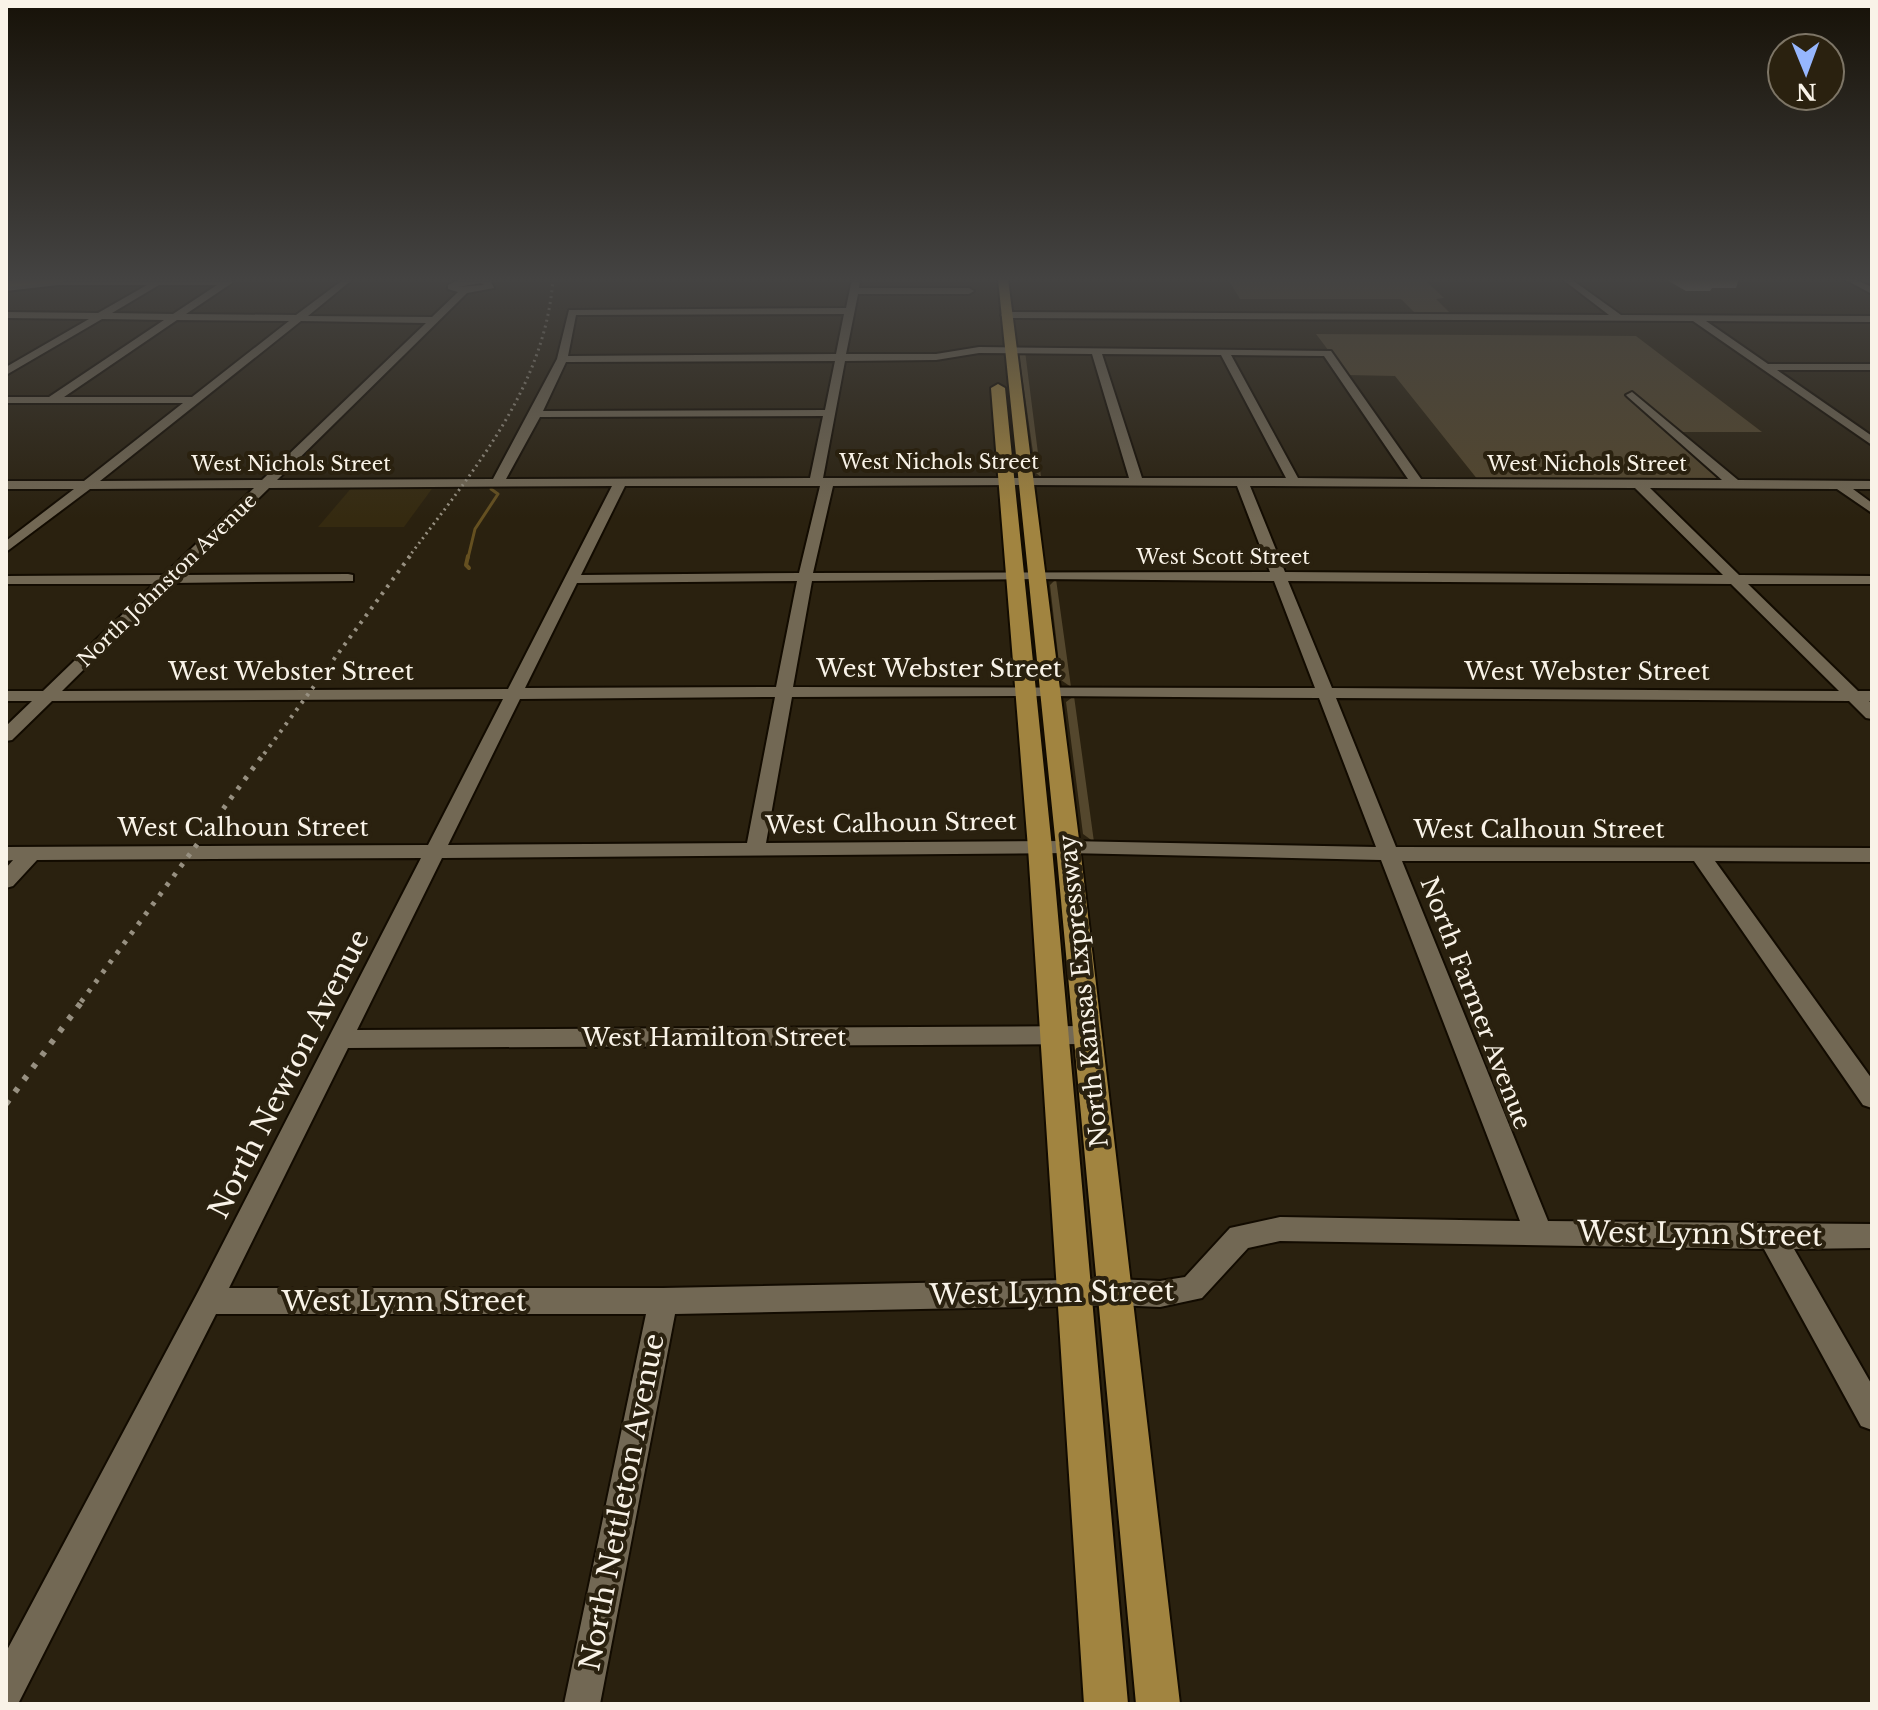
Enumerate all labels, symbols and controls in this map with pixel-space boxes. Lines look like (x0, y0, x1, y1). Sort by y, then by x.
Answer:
north arrow (1766, 32, 1846, 112)
text: N (1795, 78, 1817, 105)
street label: West Nichols Street (838, 450, 1039, 474)
street label: West Nichols Street (190, 452, 391, 476)
street label: West Nichols Street (1486, 452, 1687, 476)
street label: North Johnston Avenue (72, 488, 262, 672)
street label: West Scott Street (1135, 545, 1310, 569)
street label: West Webster Street (815, 654, 1062, 683)
street label: West Webster Street (167, 657, 414, 686)
street label: West Webster Street (1463, 657, 1710, 686)
street label: West Calhoun Street (764, 806, 1017, 840)
street label: West Calhoun Street (116, 813, 369, 842)
street label: West Calhoun Street (1412, 815, 1665, 844)
street label: North Kansas Expressway (1052, 833, 1114, 1149)
street label: North Farmer Avenue (1414, 873, 1538, 1133)
street label: North Newton Avenue (201, 924, 377, 1224)
street label: West Hamilton Street (581, 1023, 846, 1052)
street label: West Lynn Street (1576, 1214, 1823, 1254)
street label: West Lynn Street (928, 1273, 1175, 1313)
street label: West Lynn Street (280, 1284, 527, 1319)
street label: North Nettleton Avenue (572, 1331, 672, 1673)

